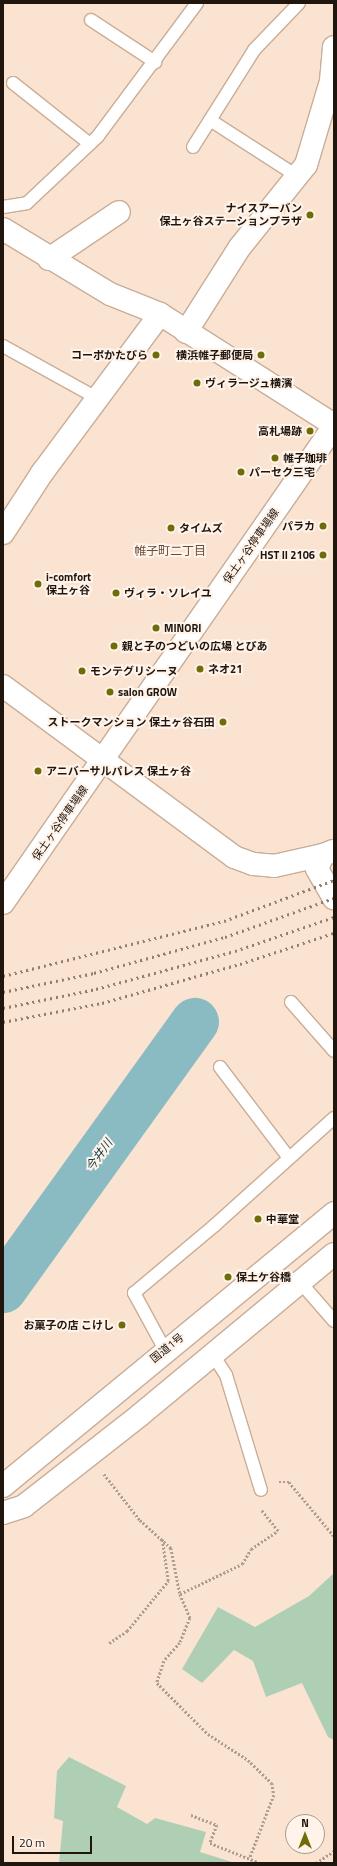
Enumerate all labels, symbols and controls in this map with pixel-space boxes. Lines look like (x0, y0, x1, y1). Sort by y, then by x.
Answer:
place label: ナイスアーバン 保土ヶ谷ステーションプラザ (159, 202, 302, 228)
marker: ナイスアーバン 保土ヶ谷ステーションプラザ (305, 210, 315, 220)
place label: コーポかたびら (71, 348, 148, 362)
place label: 横浜帷子郵便局 (176, 348, 253, 362)
marker: コーポかたびら (151, 350, 161, 360)
marker: 横浜帷子郵便局 (256, 350, 266, 360)
place label: ヴィラージュ横濱 (205, 376, 293, 390)
marker: ヴィラージュ横濱 (192, 378, 202, 388)
place label: 高札場跡 (258, 424, 302, 438)
marker: 高札場跡 (305, 426, 315, 436)
place label: 帷子珈琲 (283, 451, 327, 465)
marker: 帷子珈琲 (270, 453, 280, 463)
place label: パーセク三宅 (249, 465, 315, 479)
marker: パーセク三宅 (236, 467, 246, 477)
street label: 保土ヶ谷停車場線 (220, 506, 282, 586)
place label: パラカ (282, 519, 315, 533)
place label: タイムズ (179, 521, 223, 535)
marker: パラカ (318, 521, 328, 531)
marker: タイムズ (166, 523, 176, 533)
district label: 帷子町二丁目 (134, 544, 206, 558)
place label: HST II 2106 (260, 548, 315, 562)
marker: HST II 2106 (318, 550, 328, 560)
place label: i-comfort 保土ヶ谷 (46, 571, 91, 597)
marker: i-comfort 保土ヶ谷 (33, 579, 43, 589)
place label: ヴィラ・ソレイユ (124, 586, 212, 600)
marker: ヴィラ・ソレイユ (111, 588, 121, 598)
place label: MINORI (164, 621, 201, 635)
marker: MINORI (151, 623, 161, 633)
place label: 親と子のつどいの広場 とぴあ (122, 639, 267, 653)
marker: 親と子のつどいの広場 とぴあ (109, 641, 119, 651)
place label: ネオ21 (208, 662, 242, 676)
place label: モンテグリシーヌ (90, 664, 178, 678)
marker: ネオ21 (195, 664, 205, 674)
marker: モンテグリシーヌ (77, 666, 87, 676)
place label: salon GROW (118, 685, 177, 699)
marker: salon GROW (105, 687, 115, 697)
place label: ストークマンション 保土ヶ谷石田 (48, 715, 215, 729)
marker: ストークマンション 保土ヶ谷石田 (218, 717, 228, 727)
place label: アニバーサルパレス 保土ヶ谷 (46, 764, 191, 778)
marker: アニバーサルパレス 保土ヶ谷 (33, 766, 43, 776)
street label: 保土ヶ谷停車場線 (29, 783, 91, 863)
water label: 今井川 (83, 1136, 115, 1174)
place label: 中華堂 (266, 1212, 299, 1226)
marker: 中華堂 (253, 1214, 263, 1224)
place label: 保土ケ谷橋 (236, 1270, 291, 1284)
marker: 保土ケ谷橋 (223, 1272, 233, 1282)
place label: お菓子の店 こけし (24, 1318, 114, 1332)
marker: お菓子の店 こけし (117, 1320, 127, 1330)
street label: 国道1号 (148, 1331, 186, 1365)
north arrow (285, 1814, 325, 1854)
text: N (301, 1815, 309, 1831)
scale bar (14, 1828, 94, 1854)
text: 20 m (19, 1833, 45, 1852)

